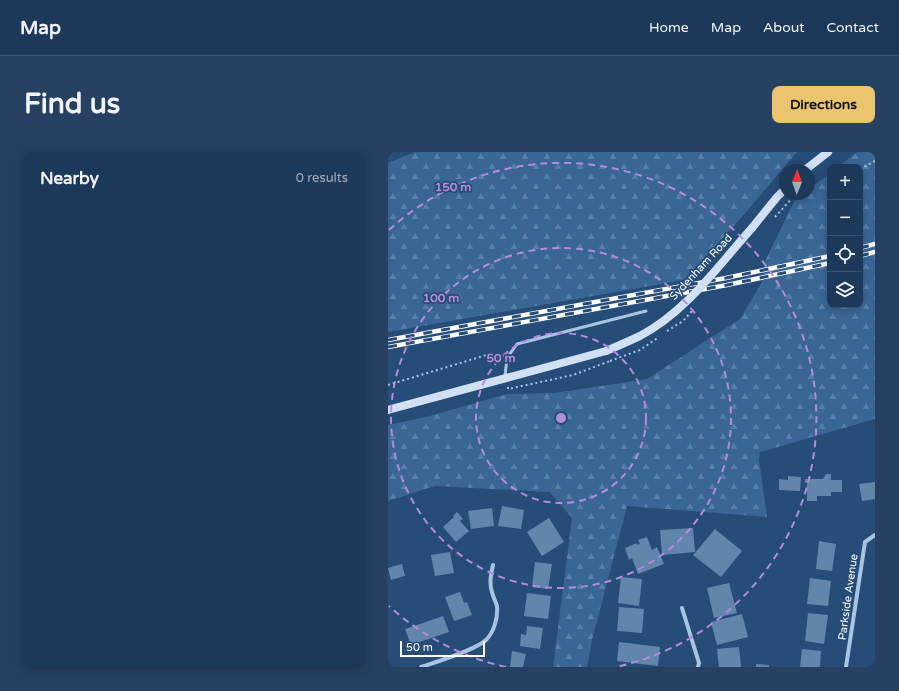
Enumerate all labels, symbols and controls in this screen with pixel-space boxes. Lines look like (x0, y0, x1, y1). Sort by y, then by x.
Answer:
text: Map (20, 17, 61, 39)
text: Home (649, 19, 689, 36)
text: Map (711, 19, 741, 36)
text: About (763, 19, 805, 36)
text: Contact (827, 19, 879, 36)
button: Directions (772, 86, 875, 123)
text: Find us (24, 87, 120, 121)
north arrow (779, 164, 815, 200)
map controls (827, 164, 863, 308)
button: + (827, 164, 863, 200)
text: Nearby (40, 168, 99, 189)
text: 0 results (296, 170, 348, 186)
text: 150 m (435, 180, 471, 194)
button: − (827, 200, 863, 236)
street label: Sydenham Road (667, 231, 735, 303)
button: locate (827, 236, 863, 272)
button: layers (827, 272, 863, 308)
text: 100 m (423, 291, 459, 305)
text: 50 m (486, 351, 516, 365)
centre of rings (554, 411, 568, 425)
street label: Parkside Avenue (836, 553, 860, 641)
scale bar (400, 639, 485, 658)
text: 50 m (406, 641, 433, 654)

